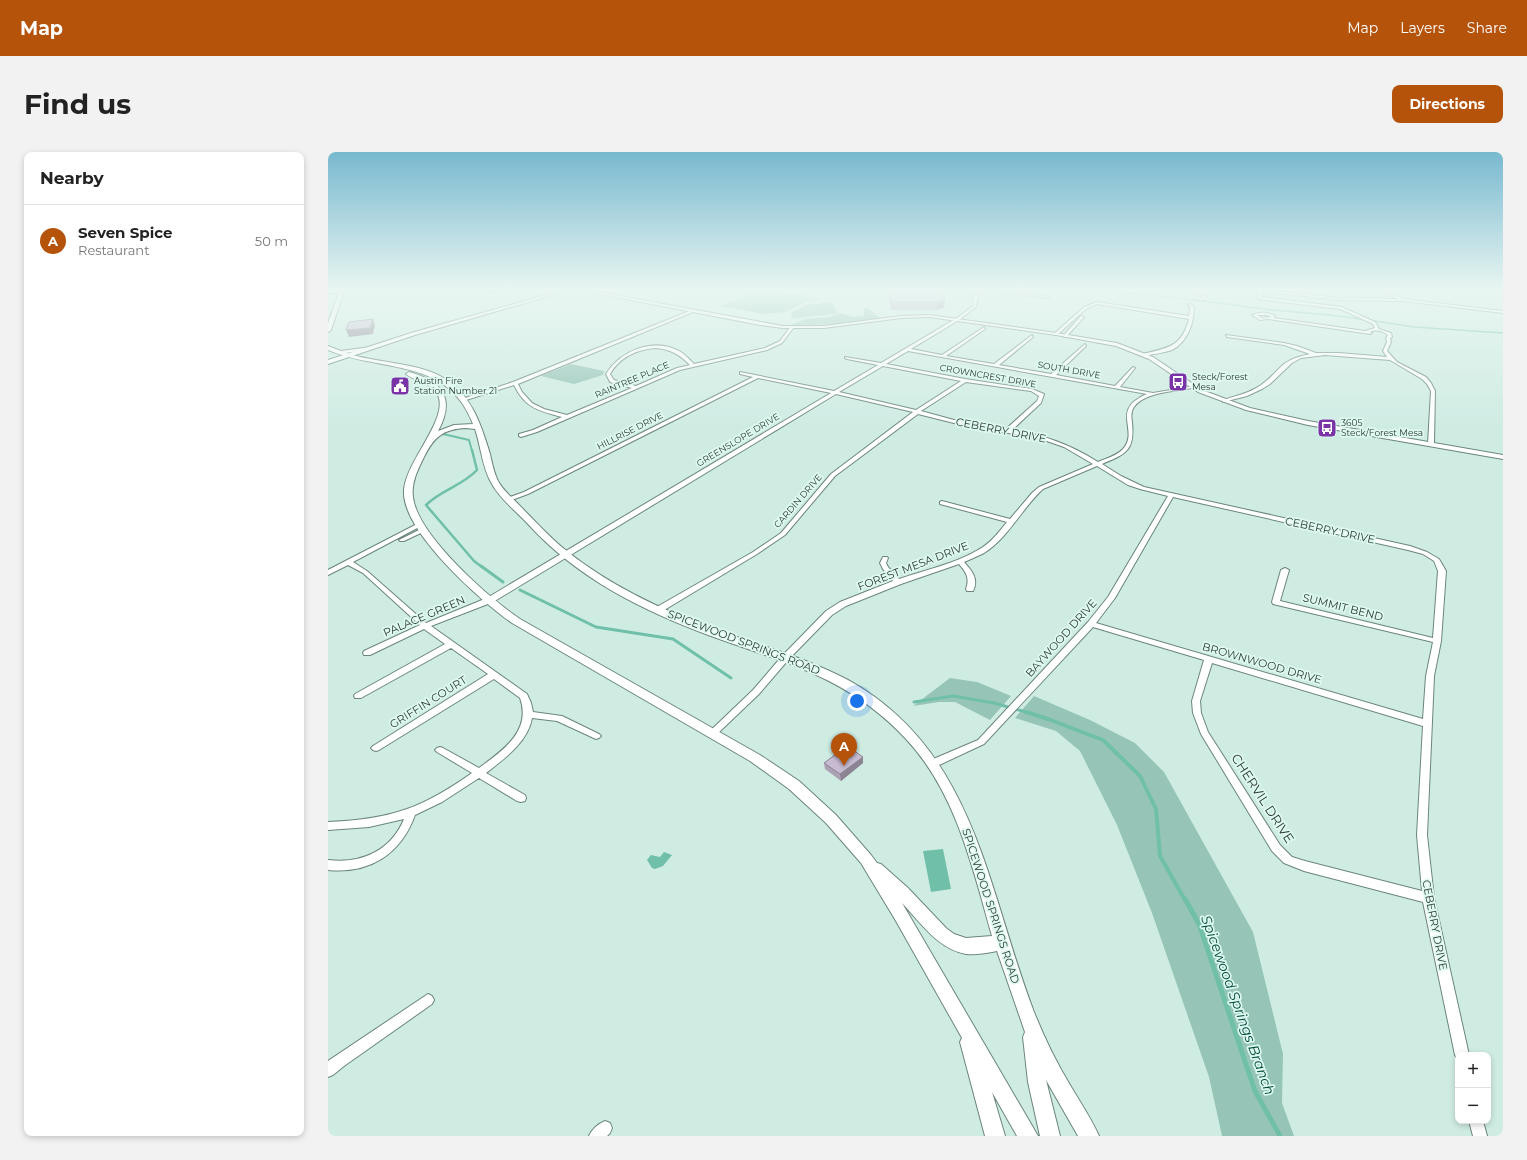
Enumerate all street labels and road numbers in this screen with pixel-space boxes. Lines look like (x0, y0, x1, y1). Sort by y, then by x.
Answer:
street label: RAINTREE PLACE (593, 359, 671, 400)
street label: SOUTH DRIVE (1037, 359, 1101, 380)
street label: CROWNCREST DRIVE (939, 362, 1037, 389)
street label: HILLRISE DRIVE (595, 409, 665, 452)
street label: GREENSLOPE DRIVE (694, 411, 781, 469)
street label: CEBERRY DRIVE (955, 414, 1047, 446)
street label: CARDIN DRIVE (771, 472, 824, 530)
street label: CEBERRY DRIVE (1284, 514, 1376, 546)
street label: FOREST MESA DRIVE (856, 538, 970, 594)
street label: SUMMIT BEND (1301, 590, 1385, 624)
street label: PALACE GREEN (381, 592, 467, 640)
street label: BAYWOOD DRIVE (1022, 596, 1100, 680)
street label: SPICEWOOD SPRINGS ROAD (666, 606, 822, 678)
street label: BROWNWOOD DRIVE (1201, 639, 1323, 687)
street label: GRIFFIN COURT (387, 672, 470, 731)
street label: CHERVIL DRIVE (1228, 750, 1298, 846)
street label: SPICEWOOD SPRINGS ROAD (959, 827, 1023, 985)
street label: CEBERRY DRIVE (1419, 879, 1451, 971)

